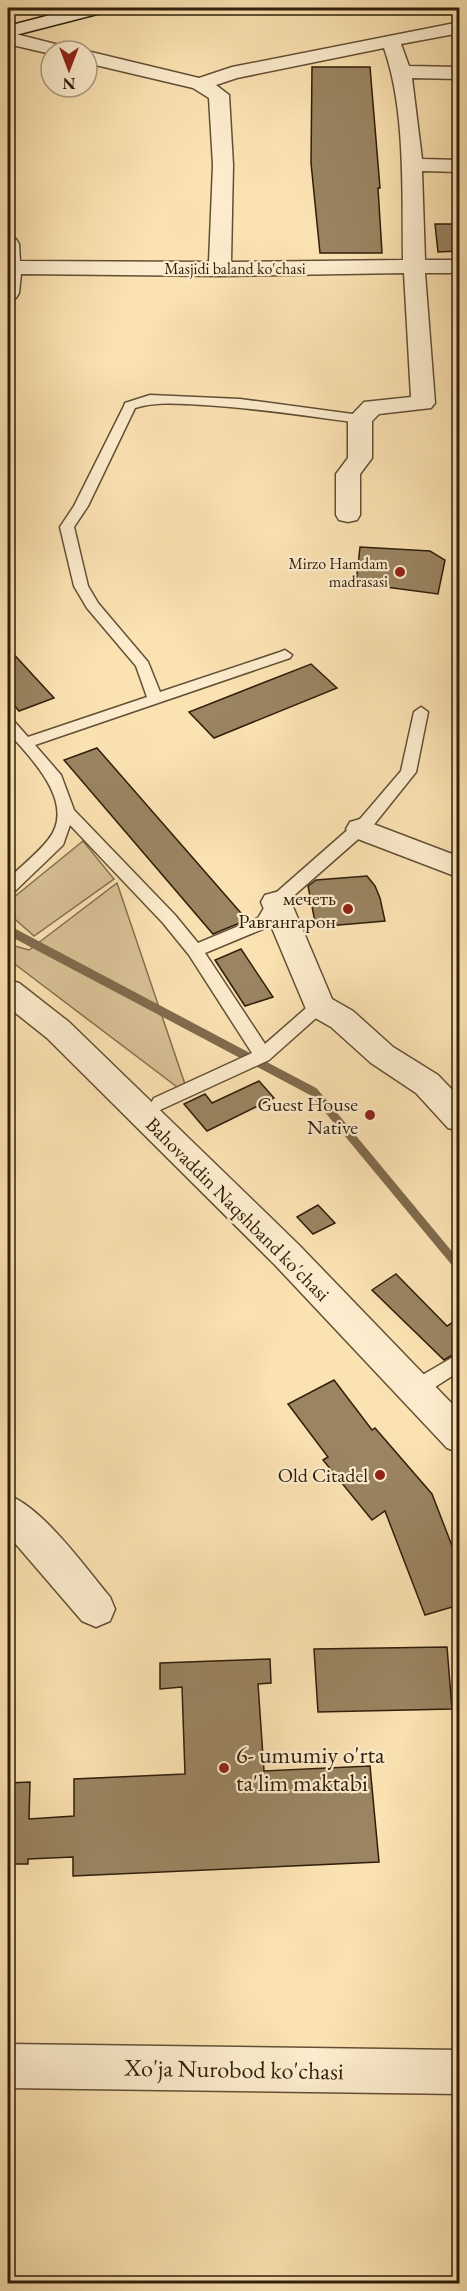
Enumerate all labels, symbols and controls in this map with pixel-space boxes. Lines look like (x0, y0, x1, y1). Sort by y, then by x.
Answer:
north arrow (39, 39, 99, 99)
text: N (62, 73, 75, 94)
street label: Masjidi baland ko'chasi (164, 258, 306, 279)
place label: Mirzo Hamdam madrasasi (288, 553, 389, 592)
marker: Mirzo Hamdam madrasasi (393, 565, 407, 579)
place label: мечеть Равгангарон (238, 885, 336, 934)
marker: мечеть Равгангарон (341, 902, 355, 916)
place label: Guest House Native (257, 1091, 358, 1140)
marker: Guest House Native (363, 1108, 377, 1122)
street label: Bahovaddin Naqshband ko'chasi (140, 1111, 336, 1307)
place label: Old Citadel (278, 1462, 368, 1488)
marker: Old Citadel (373, 1468, 387, 1482)
place label: 6- umumiy o'rta ta'lim maktabi (236, 1739, 385, 1798)
marker: 6- umumiy o'rta ta'lim maktabi (217, 1761, 231, 1775)
street label: Xo'ja Nurobod ko'chasi (123, 2052, 344, 2086)

